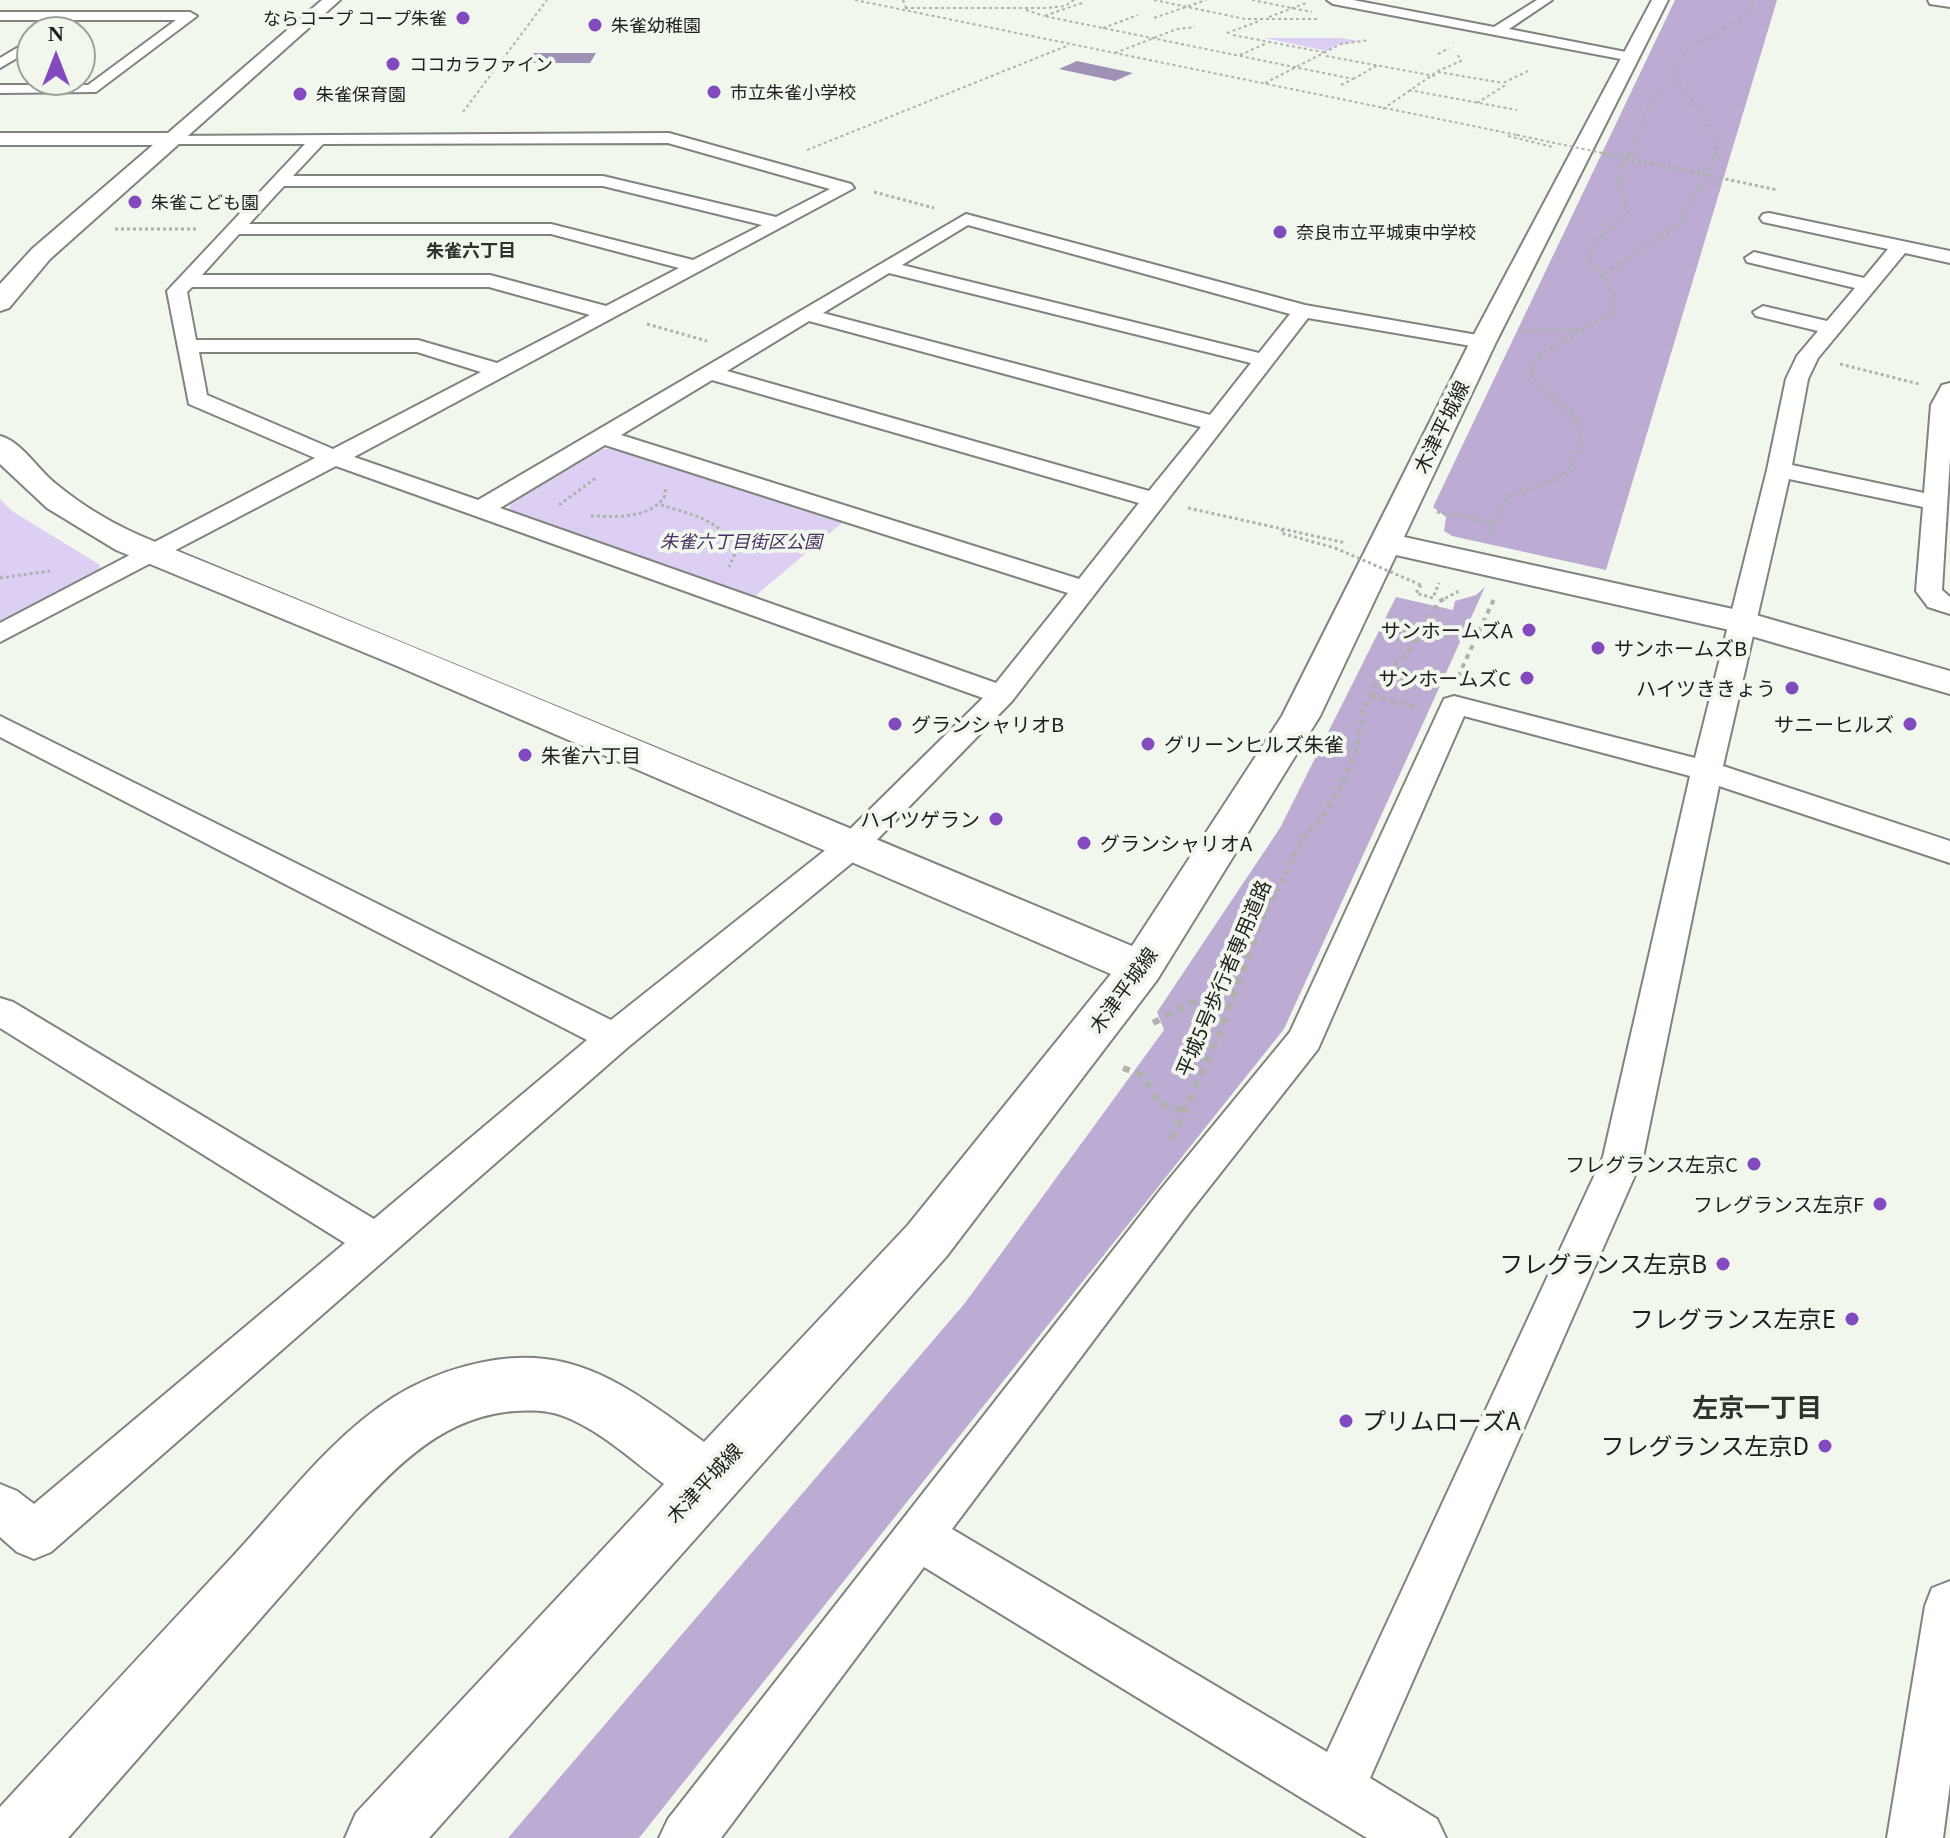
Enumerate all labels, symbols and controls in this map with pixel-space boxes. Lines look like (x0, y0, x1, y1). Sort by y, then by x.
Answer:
place label: ならコープ コープ朱雀 (263, 7, 447, 29)
marker: ならコープ コープ朱雀 (454, 9, 472, 27)
place label: 朱雀幼稚園 (611, 14, 701, 36)
north arrow (16, 16, 96, 96)
marker: 朱雀幼稚園 (586, 16, 604, 34)
text: N (48, 21, 64, 46)
place label: ココカラファイン (409, 53, 553, 75)
marker: ココカラファイン (384, 55, 402, 73)
place label: 市立朱雀小学校 (730, 81, 856, 103)
place label: 朱雀保育園 (316, 83, 406, 105)
marker: 市立朱雀小学校 (705, 83, 723, 101)
marker: 朱雀保育園 (291, 85, 309, 103)
place label: 朱雀こども園 (151, 191, 259, 213)
marker: 朱雀こども園 (126, 193, 144, 211)
place label: 奈良市立平城東中学校 (1296, 221, 1476, 243)
marker: 奈良市立平城東中学校 (1271, 223, 1289, 241)
district label: 朱雀六丁目 (426, 239, 516, 261)
street label: 木津平城線 (1408, 377, 1474, 477)
park label: 朱雀六丁目街区公園 (660, 530, 822, 552)
place label: サンホームズA (1381, 618, 1513, 642)
marker: サンホームズA (1520, 621, 1538, 639)
place label: サンホームズB (1614, 636, 1747, 660)
marker: サンホームズB (1589, 639, 1607, 657)
place label: サンホームズC (1378, 666, 1511, 690)
marker: サンホームズC (1518, 669, 1536, 687)
place label: ハイツききょう (1636, 676, 1776, 700)
marker: ハイツききょう (1783, 679, 1801, 697)
place label: グランシャリオB (911, 712, 1064, 736)
place label: サニーヒルズ (1774, 712, 1894, 736)
marker: グランシャリオB (886, 715, 904, 733)
marker: サニーヒルズ (1901, 715, 1919, 733)
place label: グリーンヒルズ朱雀 (1164, 732, 1344, 756)
marker: グリーンヒルズ朱雀 (1139, 735, 1157, 753)
place label: 朱雀六丁目 (541, 743, 641, 767)
marker: 朱雀六丁目 (516, 746, 534, 764)
place label: ハイツゲラン (860, 807, 980, 831)
marker: ハイツゲラン (987, 810, 1005, 828)
place label: グランシャリオA (1100, 831, 1252, 855)
marker: グランシャリオA (1075, 834, 1093, 852)
street label: 平城5号歩行者専用道路 (1171, 876, 1275, 1080)
street label: 木津平城線 (1084, 942, 1162, 1038)
place label: フレグランス左京C (1565, 1152, 1738, 1176)
marker: フレグランス左京C (1745, 1155, 1763, 1173)
place label: フレグランス左京F (1693, 1192, 1864, 1216)
marker: フレグランス左京F (1871, 1195, 1889, 1213)
place label: フレグランス左京B (1499, 1250, 1707, 1278)
marker: フレグランス左京B (1714, 1255, 1732, 1273)
place label: フレグランス左京E (1630, 1305, 1836, 1333)
marker: フレグランス左京E (1843, 1310, 1861, 1328)
district label: 左京一丁目 (1692, 1391, 1822, 1423)
place label: プリムローズA (1362, 1407, 1521, 1435)
marker: プリムローズA (1337, 1412, 1355, 1430)
place label: フレグランス左京D (1600, 1432, 1809, 1460)
marker: フレグランス左京D (1816, 1437, 1834, 1455)
street label: 木津平城線 (661, 1438, 747, 1528)

